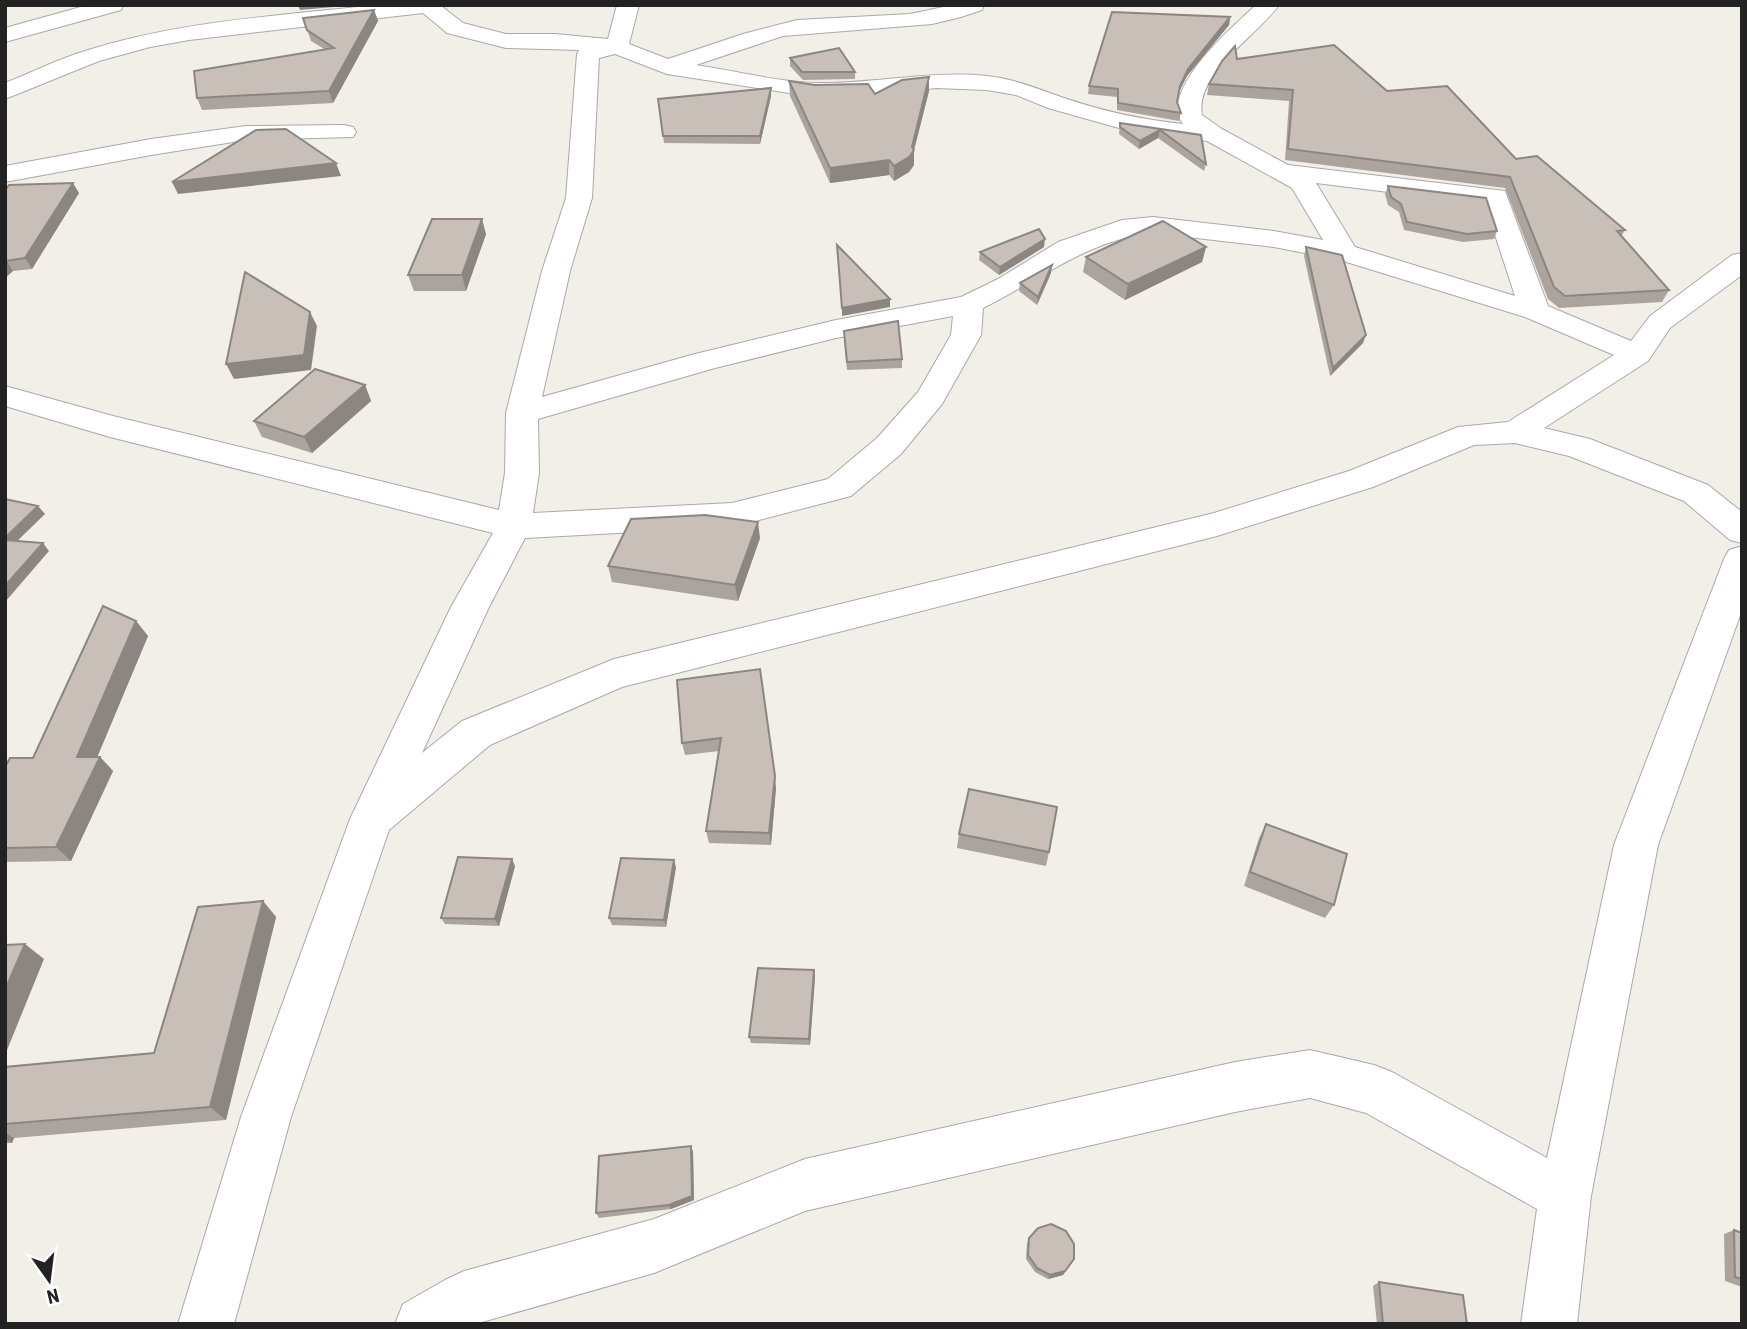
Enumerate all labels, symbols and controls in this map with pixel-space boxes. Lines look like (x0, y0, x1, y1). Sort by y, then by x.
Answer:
north arrow (14, 1245, 84, 1315)
text: N (45, 1283, 61, 1309)

